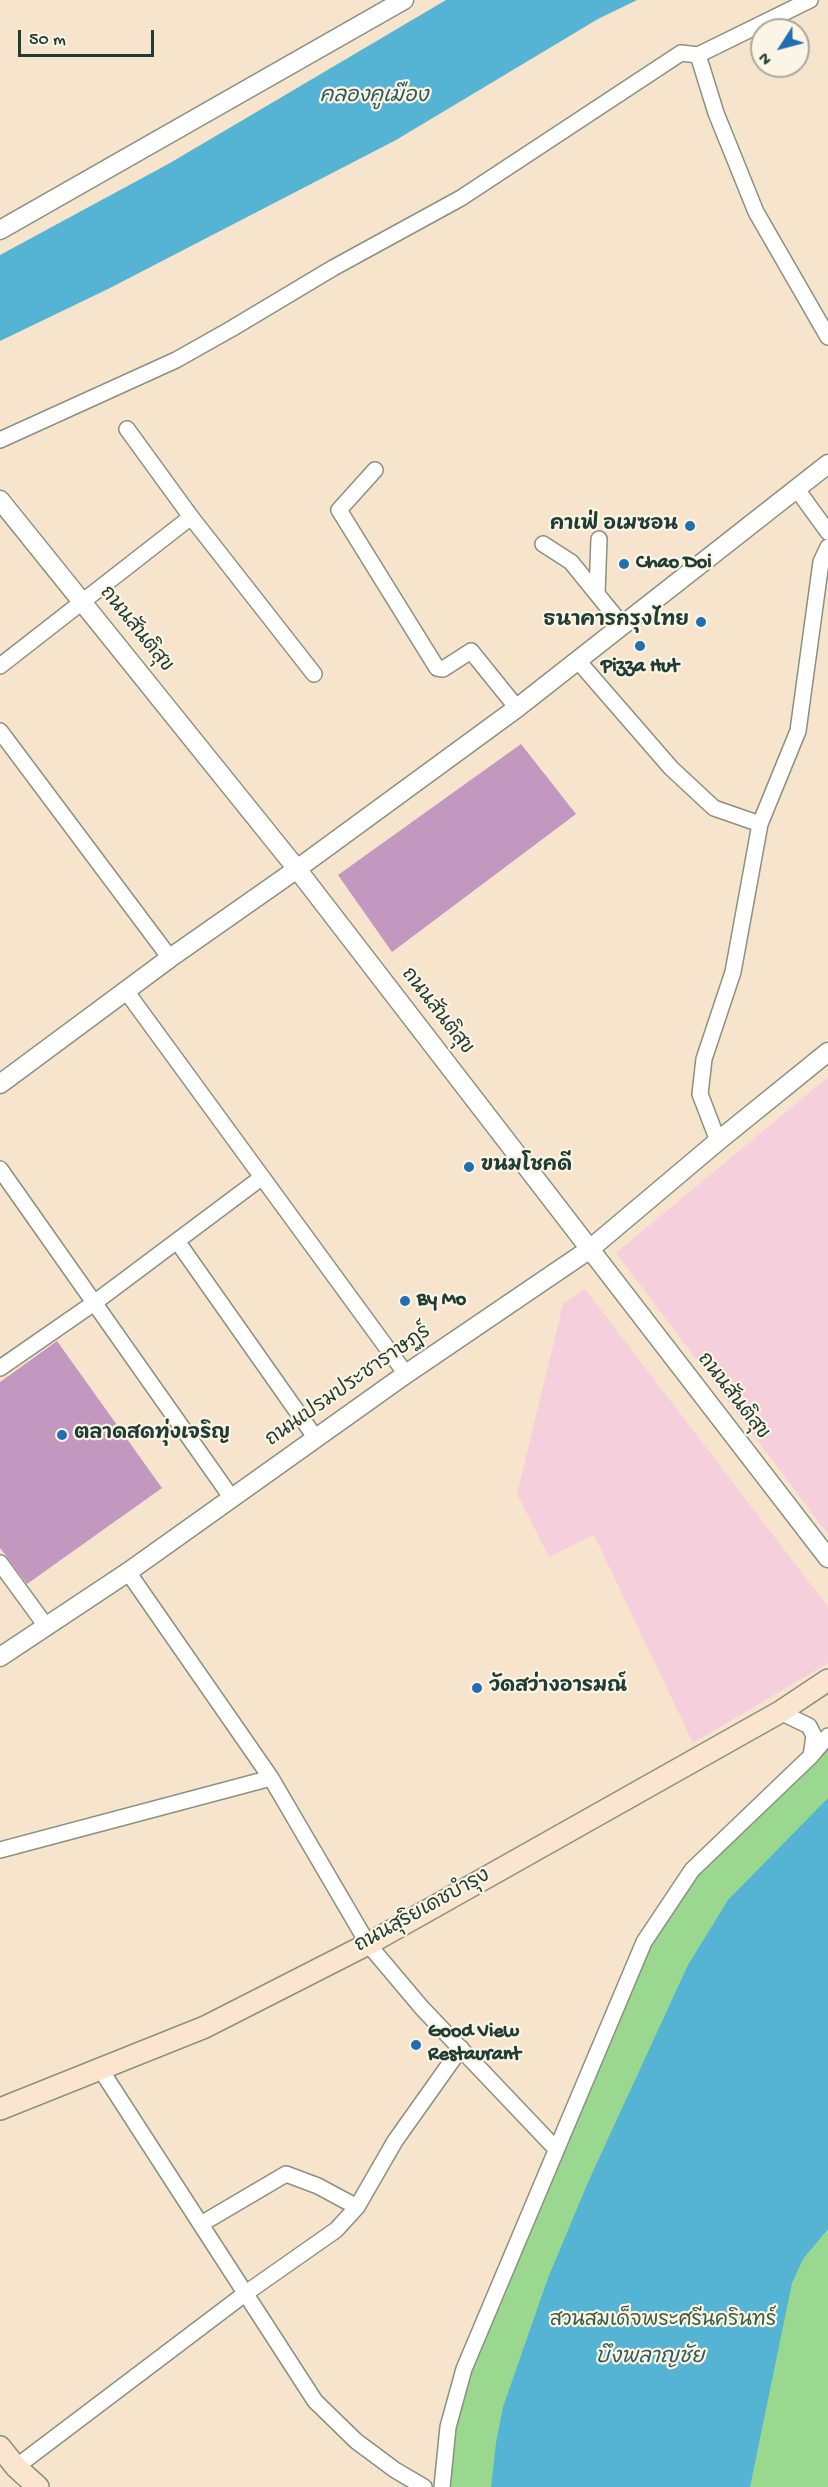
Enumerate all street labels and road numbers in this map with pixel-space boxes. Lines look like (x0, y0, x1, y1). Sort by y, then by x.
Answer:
street label: ถนนสันติสุข (93, 582, 177, 678)
street label: ถนนสันติสุข (395, 964, 477, 1060)
street label: ถนนเปรมประชาราษฏร์ (262, 1321, 436, 1453)
street label: ถนนสันติสุข (691, 1349, 773, 1445)
street label: ถนนสุริยเดชบำรุง (351, 1865, 495, 1959)

